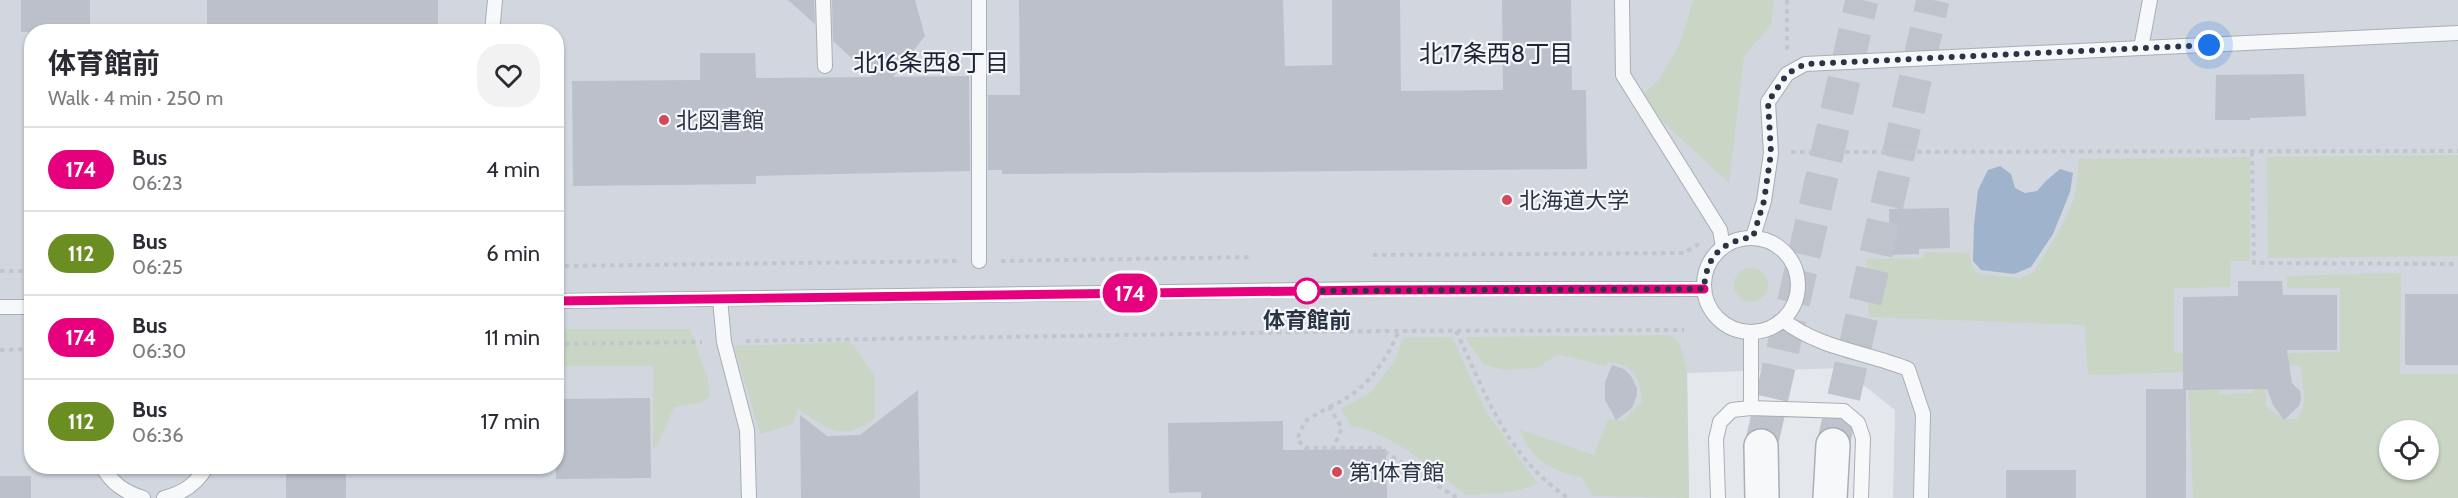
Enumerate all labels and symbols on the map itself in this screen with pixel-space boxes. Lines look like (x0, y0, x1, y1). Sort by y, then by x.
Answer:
your location (2194, 30, 2224, 60)
district label: 北17条西8丁目 (1419, 39, 1573, 68)
district label: 北16条西8丁目 (853, 48, 1009, 77)
place label: 北図書館 (676, 107, 764, 134)
marker: 北図書館 (657, 113, 671, 127)
place label: 北海道大学 (1519, 187, 1629, 214)
marker: 北海道大学 (1500, 193, 1514, 207)
line badge: 174 (1096, 274, 1164, 312)
marker: 体育館前 (1294, 278, 1320, 304)
place label: 体育館前 (1263, 307, 1351, 334)
place label: 第1体育館 (1349, 459, 1444, 486)
marker: 第1体育館 (1330, 465, 1344, 479)

